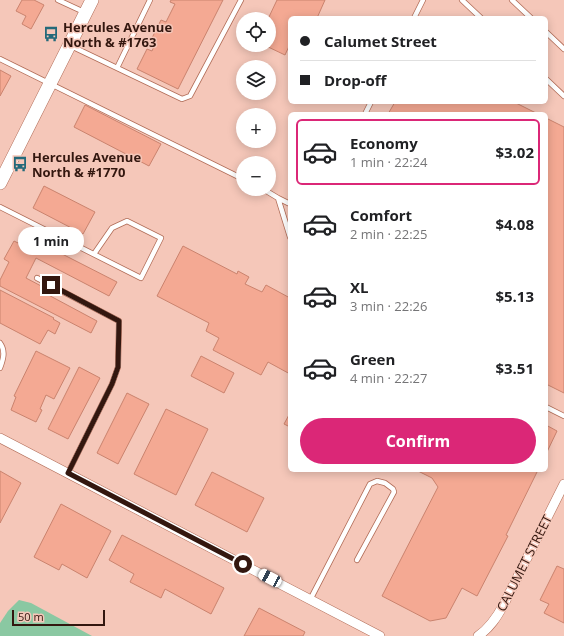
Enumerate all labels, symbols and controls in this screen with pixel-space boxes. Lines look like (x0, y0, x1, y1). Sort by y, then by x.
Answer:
map controls (236, 12, 276, 196)
button: locate (236, 12, 276, 52)
place label: Hercules Avenue North & #1763 (63, 18, 172, 51)
bus stop icon: Hercules Avenue North & #1763 (42, 25, 60, 43)
text: Calumet Street (324, 31, 437, 51)
button: layers (236, 60, 276, 100)
text: Drop-off (324, 70, 386, 90)
button: + (236, 108, 276, 148)
text: Economy (350, 133, 418, 153)
icon: car (302, 134, 338, 170)
text: $3.02 (495, 142, 534, 162)
place label: Hercules Avenue North & #1770 (32, 148, 141, 181)
text: 1 min · 22:24 (350, 153, 427, 171)
bus stop icon: Hercules Avenue North & #1770 (11, 155, 29, 173)
button: − (236, 156, 276, 196)
text: Comfort (350, 205, 412, 225)
icon: car (302, 206, 338, 242)
text: $4.08 (495, 214, 534, 234)
text: 2 min · 22:25 (350, 225, 427, 243)
callout: 1 min (18, 227, 84, 255)
text: 1 min (33, 232, 69, 250)
route end (42, 276, 60, 294)
text: XL (350, 277, 368, 297)
icon: car (302, 278, 338, 314)
text: $5.13 (495, 286, 534, 306)
text: 3 min · 22:26 (350, 297, 427, 315)
text: Green (350, 349, 395, 369)
icon: car (302, 350, 338, 386)
text: $3.51 (495, 358, 534, 378)
text: 4 min · 22:27 (350, 369, 427, 387)
button: Confirm (300, 418, 536, 464)
street label: CALUMET STREET (492, 511, 556, 614)
route start (234, 555, 252, 573)
car (257, 567, 283, 589)
scale bar (12, 608, 105, 627)
text: 50 m (18, 609, 44, 624)

